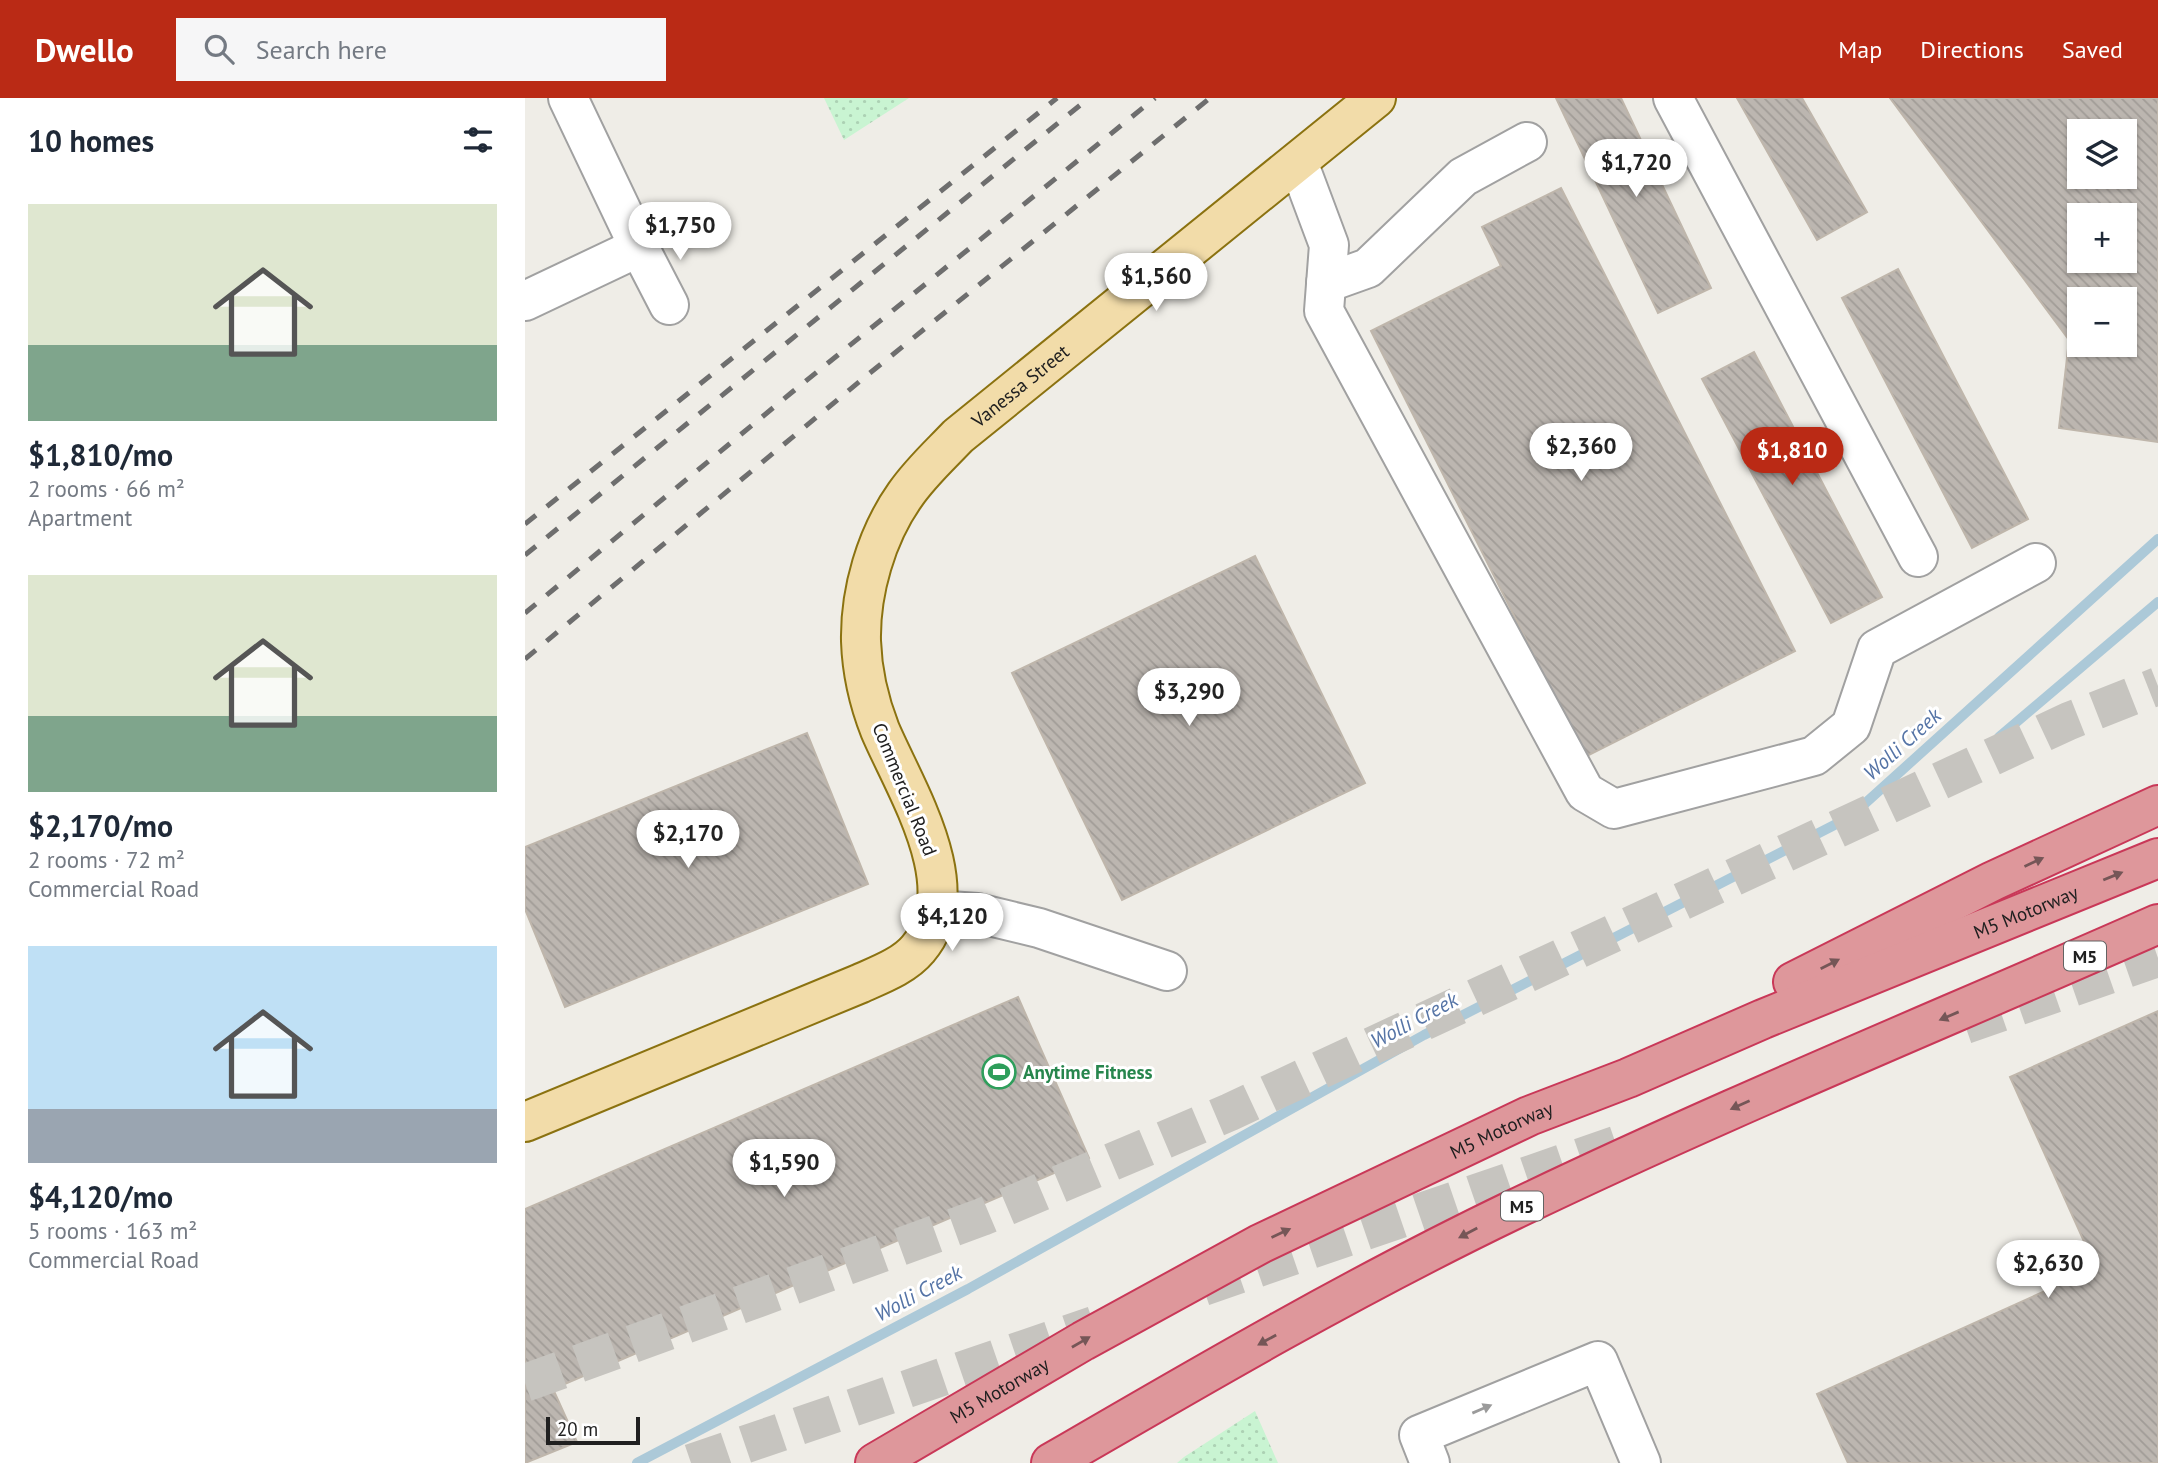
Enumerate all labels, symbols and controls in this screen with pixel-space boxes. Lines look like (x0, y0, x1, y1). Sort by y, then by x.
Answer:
search box (176, 18, 666, 81)
text: Dwello (35, 28, 134, 71)
icon: search (200, 30, 238, 68)
text: Search here (256, 33, 387, 66)
text: Map (1838, 34, 1882, 65)
text: Directions (1920, 34, 2024, 65)
text: Saved (2062, 34, 2123, 65)
map controls (2067, 119, 2137, 357)
button: layers (2067, 119, 2137, 189)
text: 10 homes (28, 121, 154, 160)
icon: filters (459, 121, 497, 159)
pin: $1,720 (1579, 140, 1693, 199)
text: $1,720 (1600, 147, 1672, 176)
pin: $1,750 (623, 202, 737, 262)
button: + (2067, 203, 2137, 273)
text: $1,750 (644, 210, 716, 239)
icon: home (200, 249, 326, 375)
pin: $1,560 (1099, 254, 1213, 313)
text: $1,560 (1120, 261, 1192, 290)
button: − (2067, 287, 2137, 357)
street label: Vanessa Street (966, 339, 1074, 433)
pin: $2,360 (1524, 424, 1638, 483)
pin: $1,810 (1735, 428, 1849, 487)
text: $2,360 (1545, 431, 1617, 460)
text: $1,810/mo (28, 435, 173, 474)
text: $1,810 (1756, 435, 1828, 464)
text: 2 rooms · 66 m² (28, 474, 185, 503)
text: Apartment (28, 503, 132, 532)
icon: home (200, 620, 326, 746)
pin: $3,290 (1132, 668, 1246, 728)
text: $3,290 (1153, 676, 1225, 705)
water label: Wolli Creek (1858, 701, 1948, 786)
street label: Commercial Road (867, 719, 943, 859)
text: $2,170/mo (28, 806, 173, 845)
pin: $2,170 (631, 810, 745, 870)
text: $2,170 (652, 818, 724, 847)
text: 2 rooms · 72 m² (28, 845, 185, 874)
one-way arrow (2023, 856, 2044, 867)
one-way arrow (2102, 870, 2123, 881)
text: Commercial Road (28, 874, 199, 903)
street label: M5 Motorway (1970, 880, 2082, 944)
pin: $4,120 (895, 894, 1009, 953)
text: $4,120 (916, 901, 988, 930)
road number: M5 (2064, 942, 2106, 970)
one-way arrow (1820, 958, 1840, 969)
water label: Wolli Creek (1366, 985, 1464, 1054)
icon: home (200, 991, 326, 1117)
one-way arrow (1939, 1010, 1960, 1021)
sports icon: Anytime Fitness (980, 1053, 1018, 1091)
place label: Anytime Fitness (1023, 1060, 1153, 1084)
street label: M5 Motorway (1446, 1096, 1556, 1164)
one-way arrow (1730, 1100, 1751, 1111)
pin: $1,590 (727, 1140, 841, 1199)
text: $1,590 (748, 1147, 820, 1176)
text: $4,120/mo (28, 1177, 173, 1216)
road number: M5 (1501, 1191, 1543, 1220)
text: 5 rooms · 163 m² (28, 1216, 197, 1245)
one-way arrow (1271, 1228, 1292, 1239)
one-way arrow (1458, 1228, 1478, 1239)
pin: $2,630 (1991, 1240, 2105, 1300)
text: Commercial Road (28, 1245, 199, 1274)
text: $2,630 (2012, 1248, 2084, 1277)
water label: Wolli Creek (870, 1258, 968, 1327)
one-way arrow (1257, 1334, 1277, 1346)
one-way arrow (1072, 1336, 1091, 1348)
street label: M5 Motorway (945, 1352, 1053, 1429)
one-way arrow (1471, 1403, 1492, 1414)
scale bar (546, 1414, 641, 1446)
text: 20 m (557, 1417, 598, 1441)

